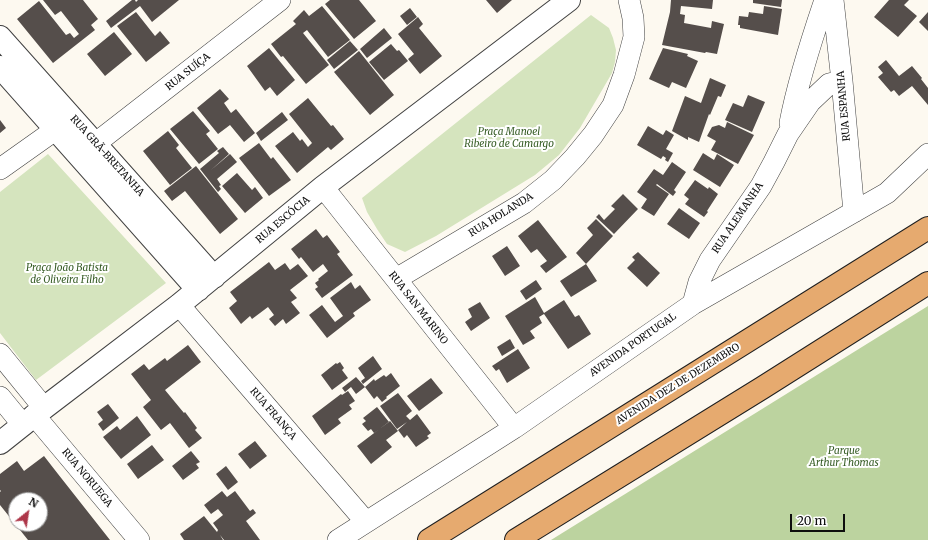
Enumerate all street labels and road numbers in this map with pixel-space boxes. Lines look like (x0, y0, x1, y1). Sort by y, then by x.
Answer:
street label: RUA SUÍÇA (163, 51, 213, 93)
street label: RUA ESPANHA (835, 70, 853, 142)
street label: RUA GRÃ-BRETANHA (67, 113, 147, 199)
street label: RUA ALEMANHA (710, 180, 766, 256)
street label: RUA HOLANDA (467, 190, 535, 240)
street label: RUA ESCÓCIA (254, 194, 312, 246)
street label: RUA SAN MARINO (386, 269, 450, 347)
street label: AVENIDA PORTUGAL (587, 311, 679, 379)
street label: AVENIDA DEZ DE DEZEMBRO (614, 341, 742, 427)
street label: RUA FRANÇA (247, 386, 299, 442)
street label: RUA NORUEGA (59, 446, 115, 510)

